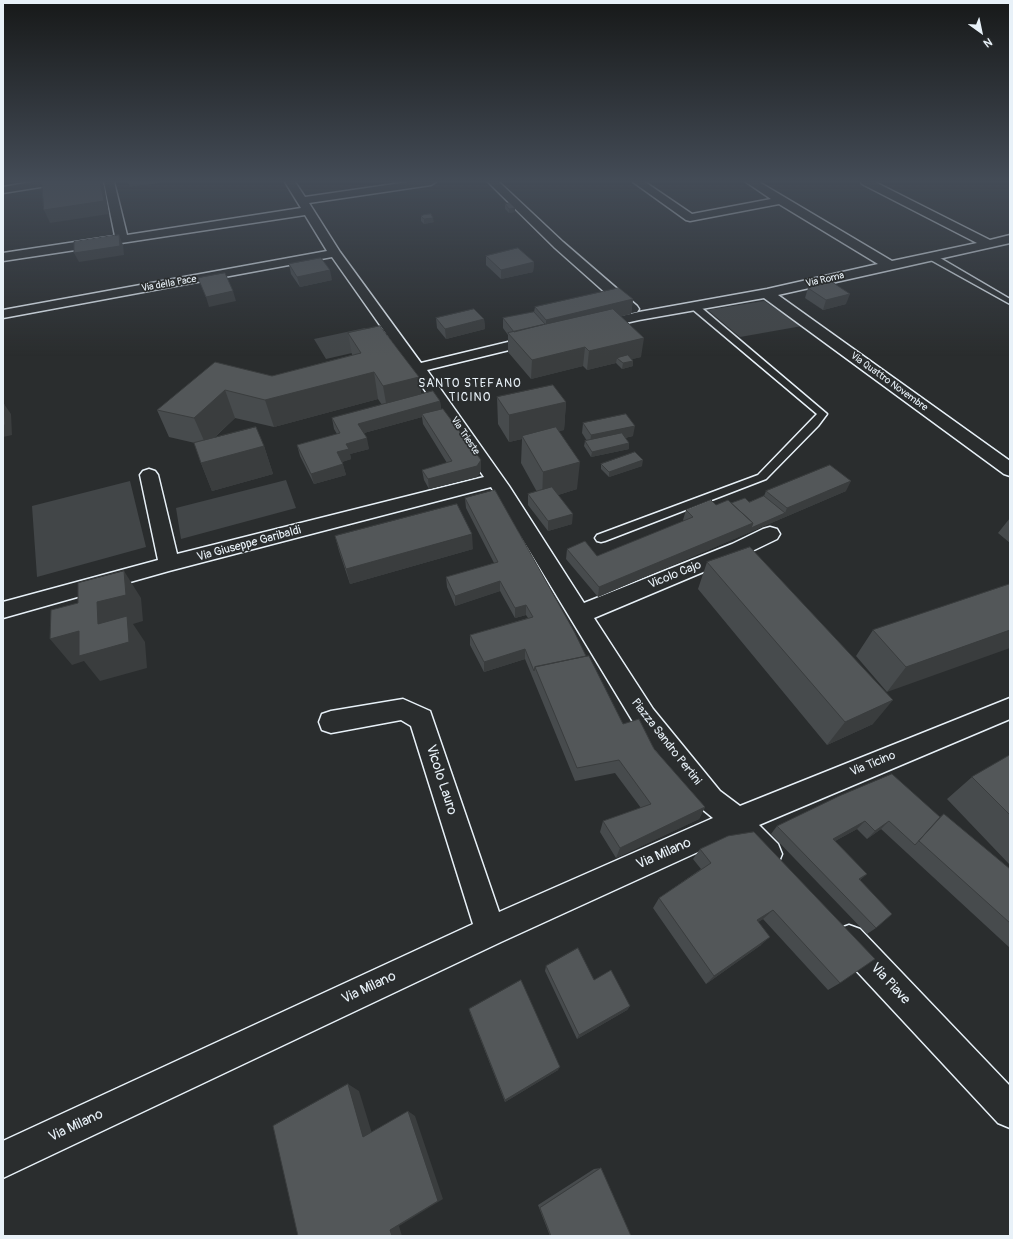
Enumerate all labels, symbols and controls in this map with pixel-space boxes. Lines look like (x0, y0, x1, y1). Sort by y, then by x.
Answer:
north arrow (961, 12, 1001, 52)
text: N (981, 35, 994, 50)
street label: Via Roma (805, 270, 845, 290)
street label: Via della Pace (140, 273, 198, 295)
street label: Via Quattro Novembre (848, 350, 930, 414)
district label: SANTO STEFANO TICINO (418, 377, 522, 405)
street label: Via Trieste (448, 415, 482, 457)
street label: Via Giuseppe Garibaldi (195, 523, 303, 565)
street label: Vicolo Cajo (646, 558, 704, 592)
street label: Piazza Sandro Pertini (628, 696, 704, 788)
street label: Vicolo Lauro (422, 743, 460, 817)
street label: Via Ticino (848, 748, 898, 780)
street label: Via Milano (634, 835, 694, 873)
street label: Via Piave (867, 960, 913, 1008)
street label: Via Milano (339, 968, 399, 1008)
street label: Via Milano (46, 1106, 106, 1146)

